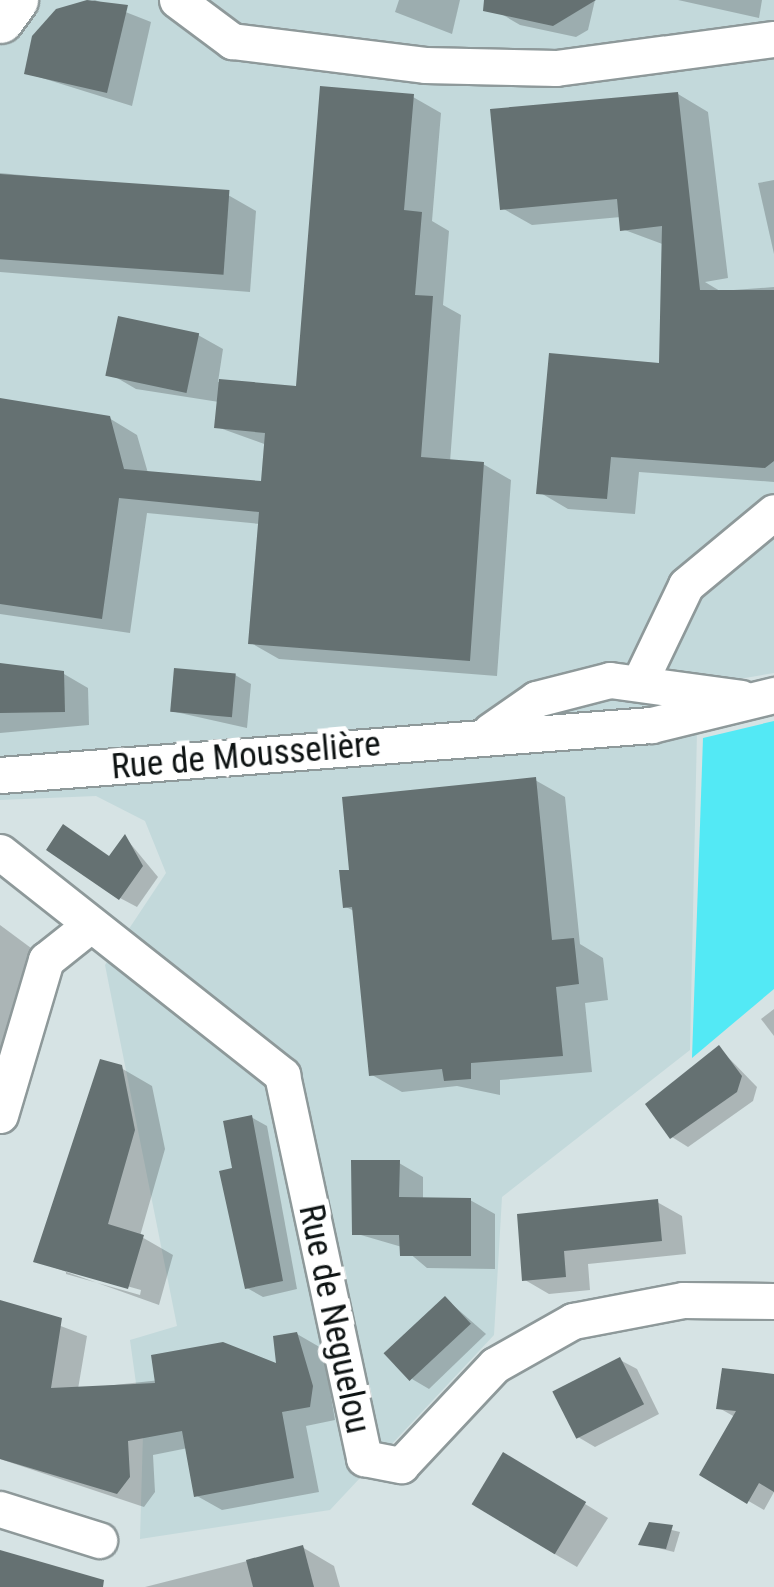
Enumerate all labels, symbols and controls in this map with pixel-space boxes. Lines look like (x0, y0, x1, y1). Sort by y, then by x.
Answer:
street label: Rue de Mousselière (110, 723, 382, 789)
street label: Rue de Neguelou (289, 1201, 379, 1437)

